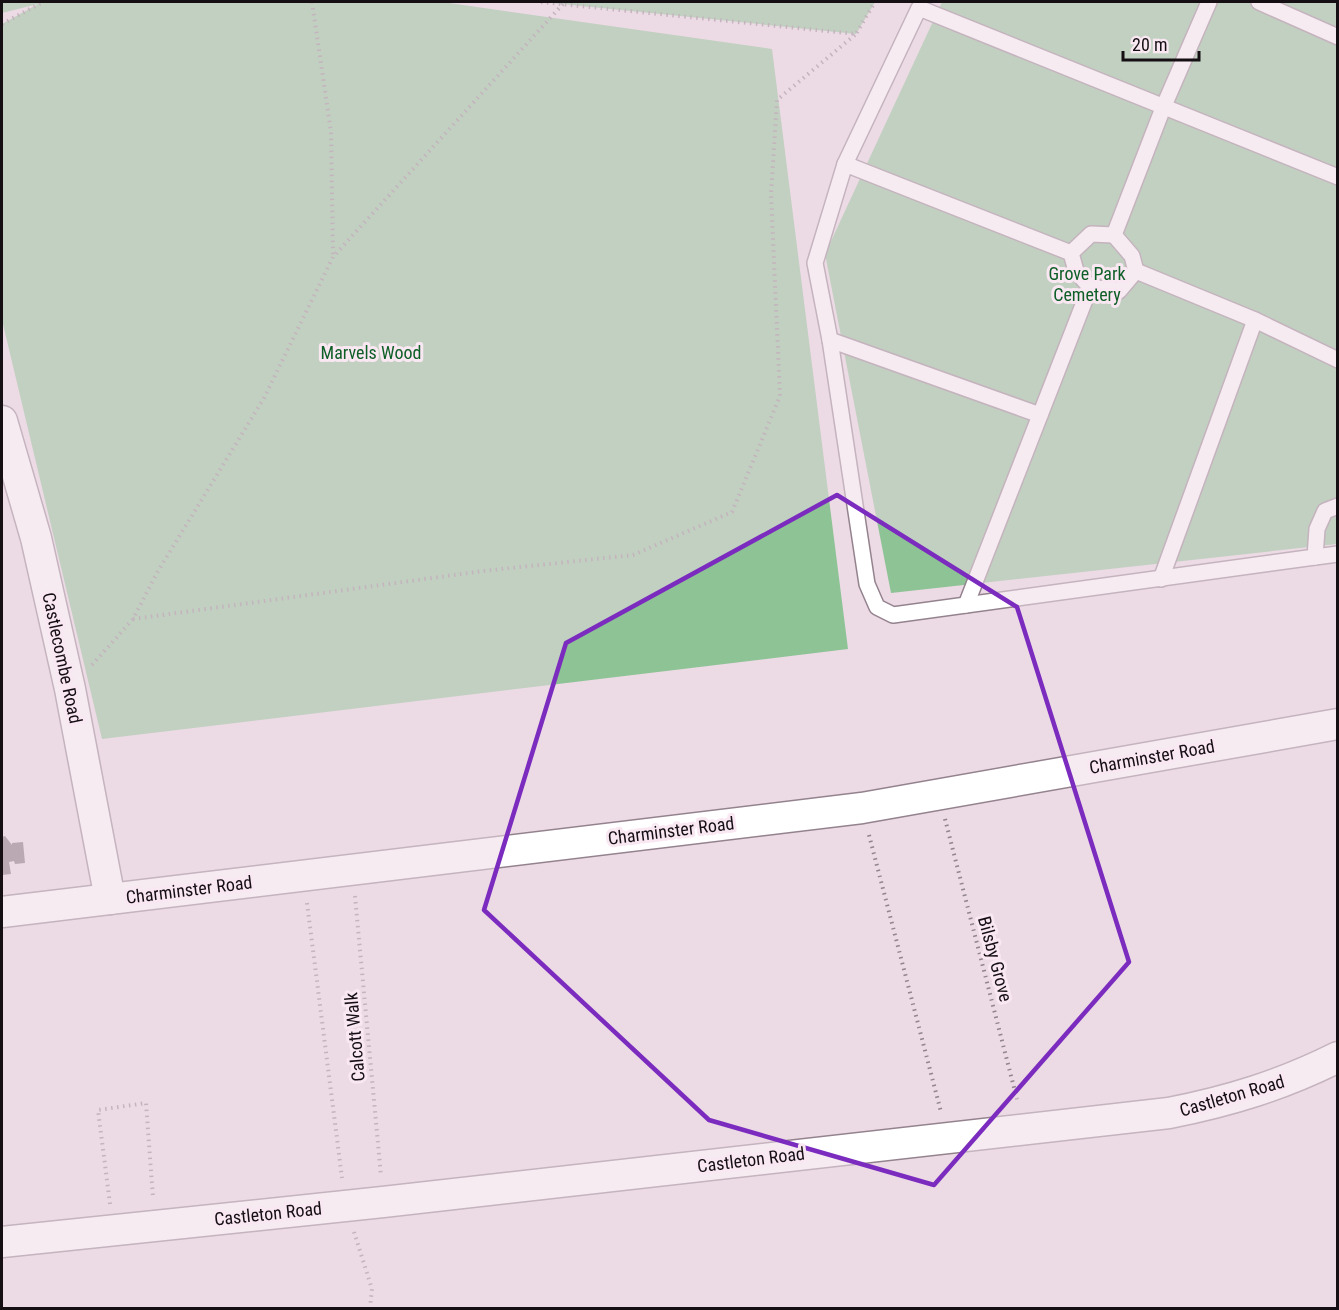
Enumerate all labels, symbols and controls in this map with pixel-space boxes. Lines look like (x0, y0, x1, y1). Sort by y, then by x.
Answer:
scale bar (1123, 24, 1200, 62)
text: 20 m (1132, 34, 1167, 55)
park label: Grove Park Cemetery (1048, 263, 1126, 305)
park label: Marvels Wood (321, 342, 421, 363)
street label: Castlecombe Road (38, 590, 87, 725)
street label: Charminster Road (1087, 735, 1216, 778)
street label: Charminster Road (607, 812, 735, 849)
street label: Charminster Road (125, 871, 253, 908)
street label: Bilsby Grove (974, 914, 1017, 1004)
street label: Calcott Walk (340, 992, 369, 1082)
street label: Castleton Road (1177, 1071, 1287, 1121)
street label: Castleton Road (696, 1142, 806, 1177)
street label: Castleton Road (213, 1197, 323, 1230)

